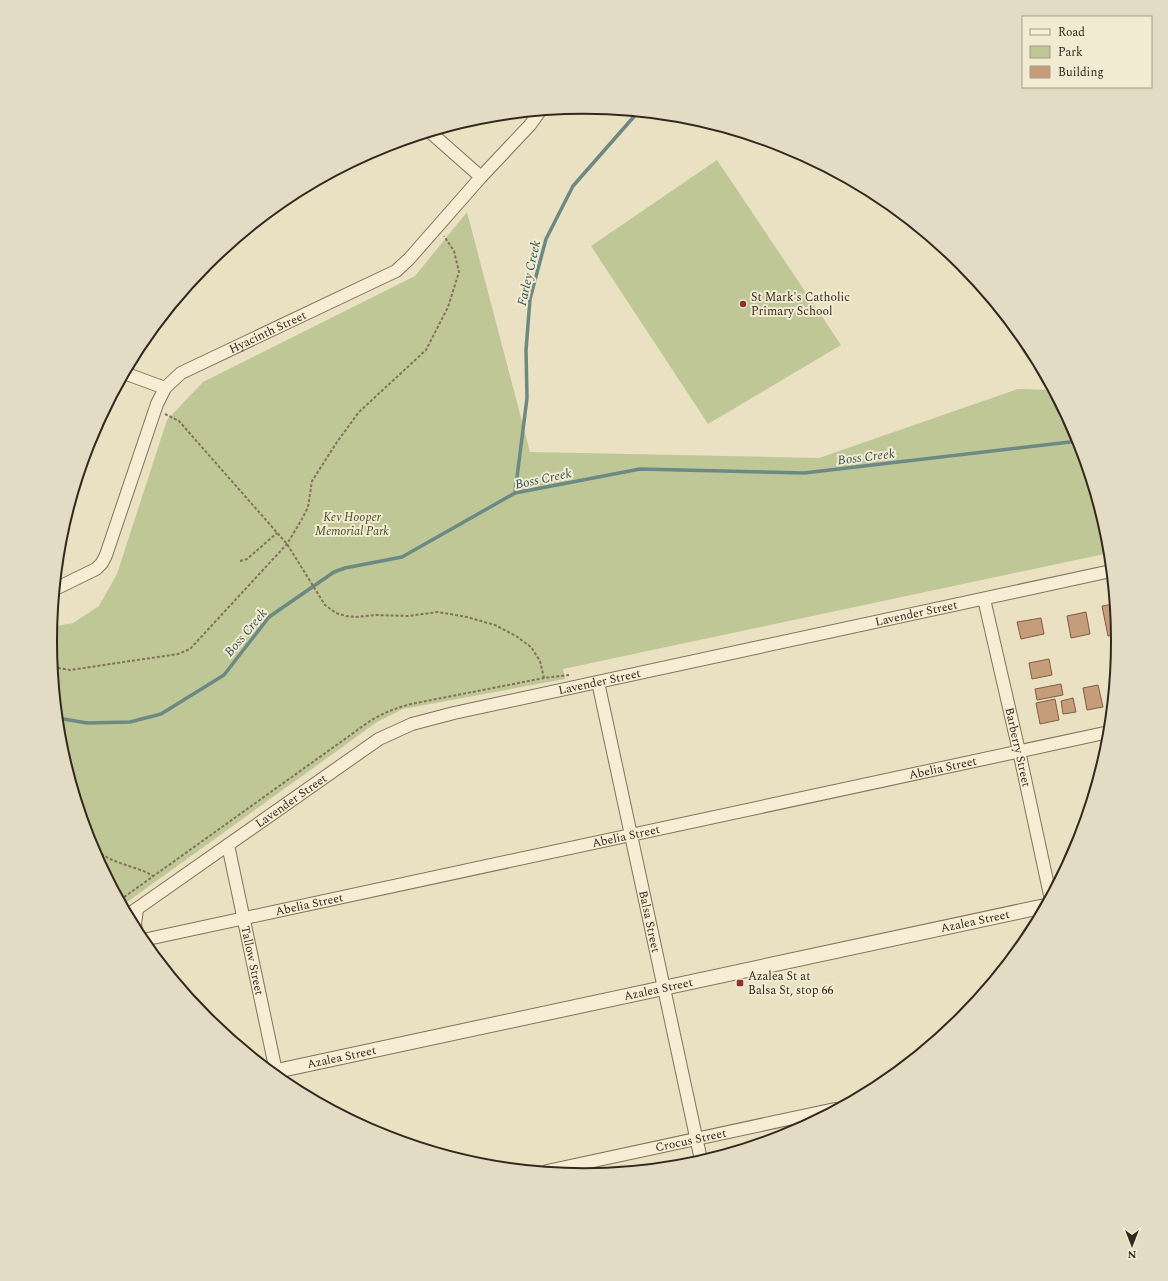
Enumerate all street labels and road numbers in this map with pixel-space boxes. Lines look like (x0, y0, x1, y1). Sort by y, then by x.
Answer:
street label: Hyacinth Street (226, 306, 310, 359)
street label: Lavender Street (873, 595, 959, 632)
street label: Lavender Street (557, 664, 643, 700)
street label: Barberry Street (999, 706, 1035, 789)
street label: Abelia Street (907, 752, 979, 785)
street label: Lavender Street (251, 769, 331, 833)
street label: Abelia Street (590, 820, 662, 853)
street label: Abelia Street (274, 888, 345, 921)
street label: Balsa Street (633, 889, 665, 954)
street label: Azalea Street (939, 905, 1011, 938)
street label: Tallow Street (235, 924, 269, 997)
street label: Azalea Street (622, 973, 695, 1006)
street label: Azalea Street (305, 1041, 378, 1074)
street label: Crocus Street (654, 1124, 728, 1157)

